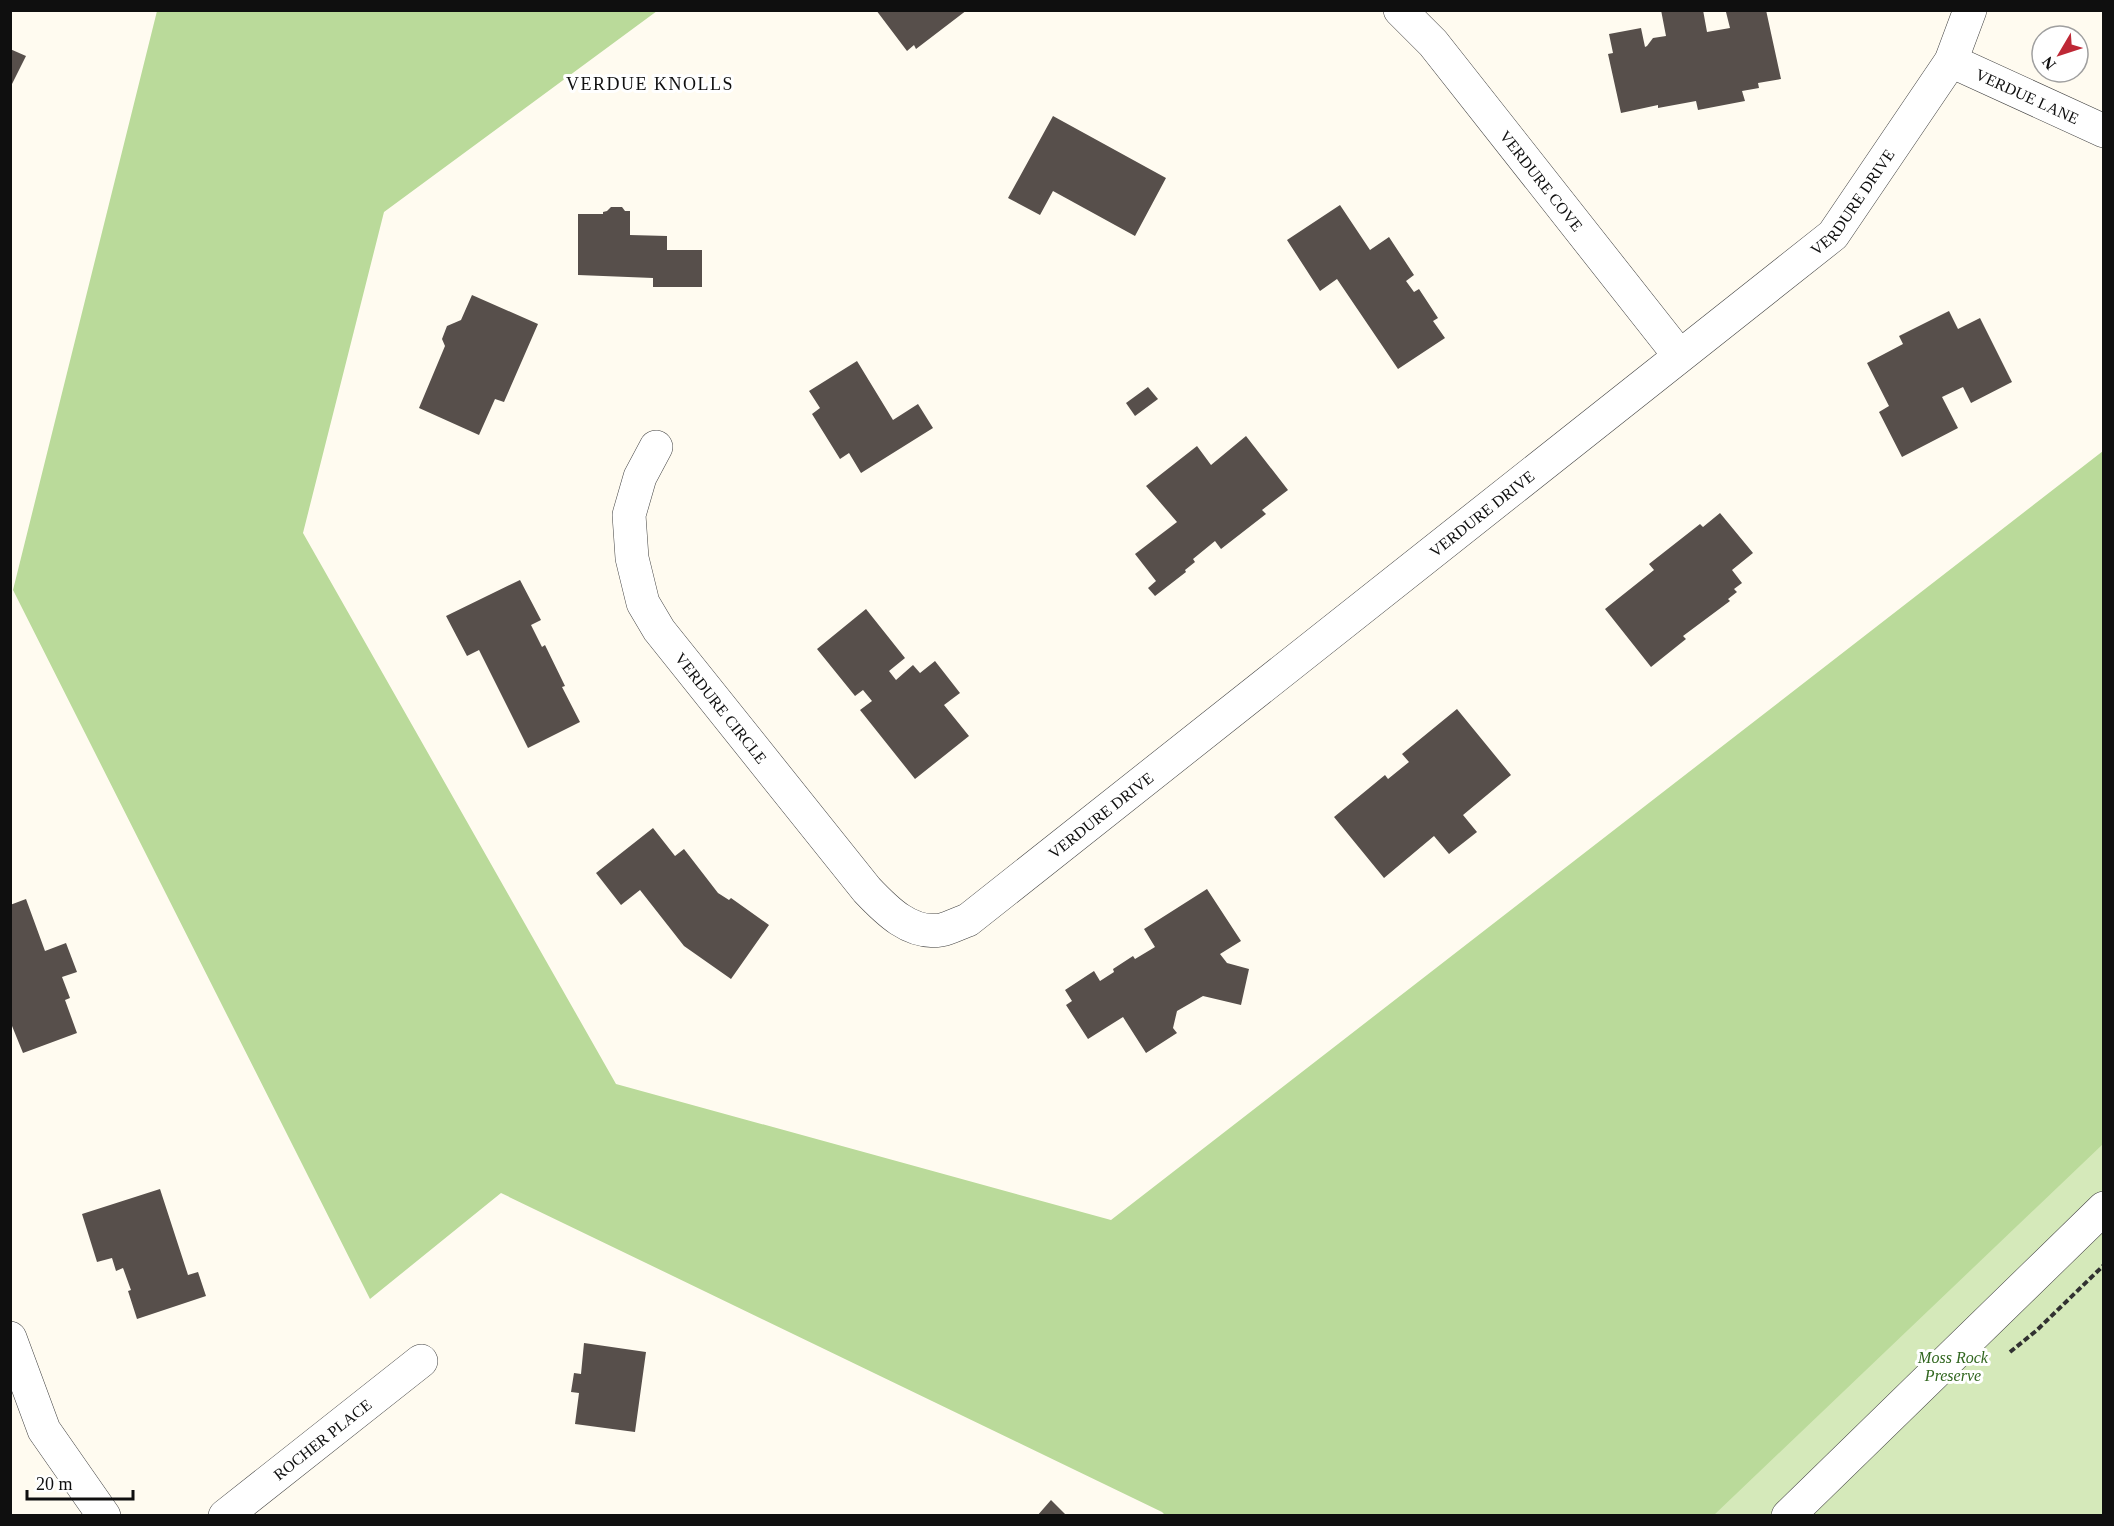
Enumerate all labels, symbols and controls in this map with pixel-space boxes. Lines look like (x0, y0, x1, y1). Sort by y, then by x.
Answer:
north arrow (2030, 24, 2090, 84)
street label: VERDUE LANE (1972, 64, 2082, 128)
district label: VERDUE KNOLLS (566, 74, 734, 94)
street label: VERDURE COVE (1496, 127, 1586, 235)
street label: VERDURE DRIVE (1807, 146, 1898, 259)
street label: VERDURE DRIVE (1426, 467, 1538, 560)
street label: VERDURE CIRCLE (672, 650, 770, 767)
street label: VERDURE DRIVE (1045, 769, 1157, 862)
park label: Moss Rock Preserve (1917, 1349, 1989, 1384)
street label: ROCHER PLACE (270, 1396, 375, 1483)
scale bar (27, 1463, 134, 1501)
text: 20 m (36, 1474, 73, 1494)

